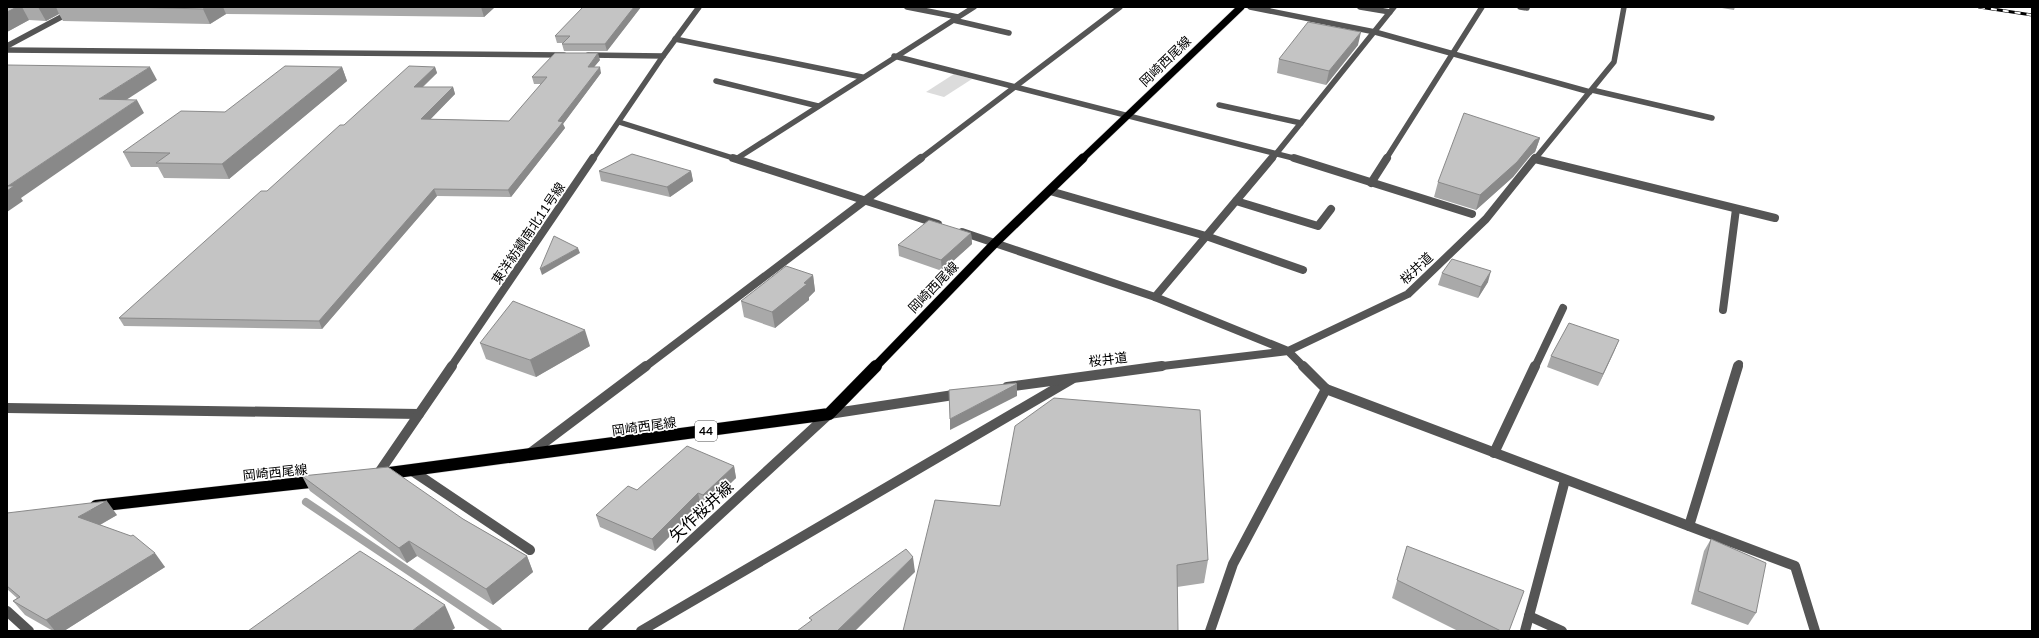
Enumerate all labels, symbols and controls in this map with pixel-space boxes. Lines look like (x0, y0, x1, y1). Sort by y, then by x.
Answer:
street label: 岡崎西尾線 (1136, 33, 1194, 89)
street label: 東洋紡績南北11号線 (488, 179, 568, 287)
street label: 桜井道 (1396, 249, 1436, 287)
street label: 岡崎西尾線 (905, 258, 961, 316)
street label: 桜井道 (1088, 349, 1128, 369)
street label: 岡崎西尾線 (611, 414, 677, 438)
road number: 44 (695, 421, 717, 441)
street label: 岡崎西尾線 (242, 461, 308, 483)
street label: 矢作桜井線 (665, 476, 736, 545)

